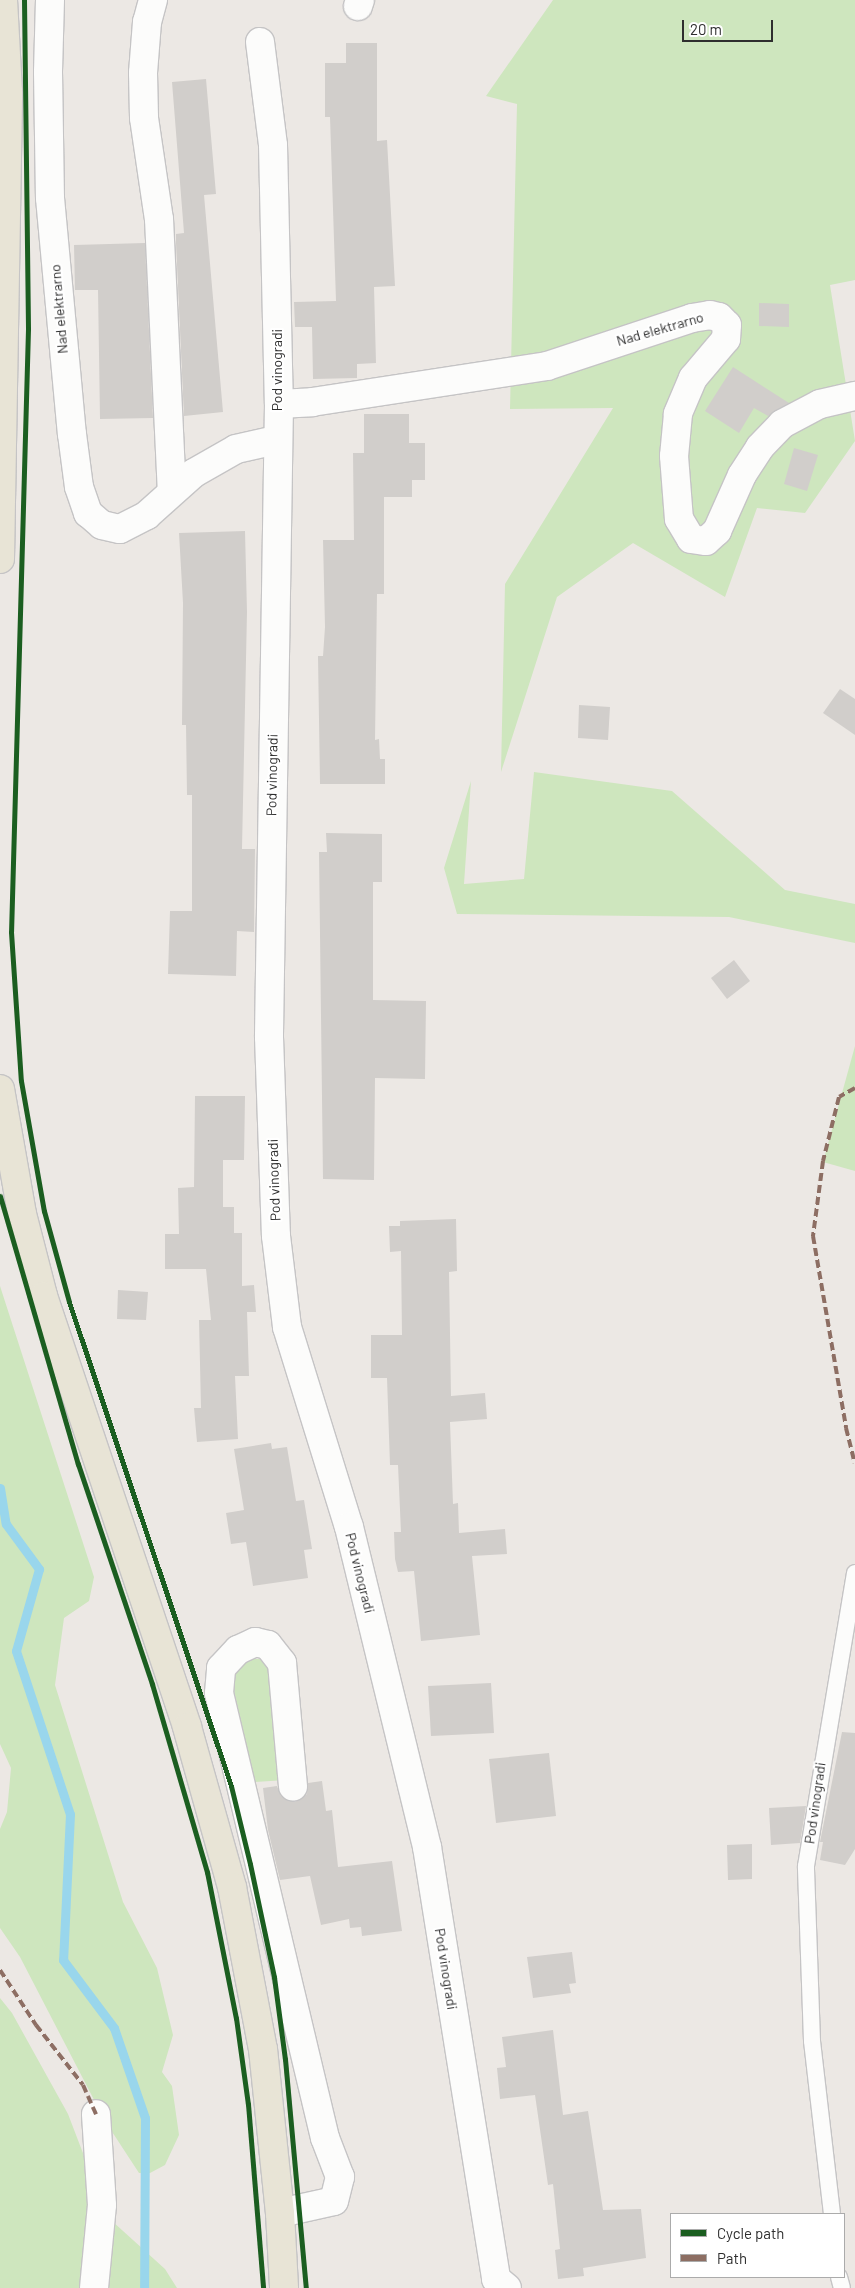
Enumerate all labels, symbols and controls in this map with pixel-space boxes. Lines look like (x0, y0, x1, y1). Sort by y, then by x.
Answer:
scale bar (685, 10, 776, 42)
text: 20 m (690, 20, 722, 38)
street label: Nad elektrarno (47, 264, 71, 354)
street label: Nad elektrarno (615, 309, 705, 349)
street label: Pod vinogradi (269, 329, 285, 411)
street label: Pod vinogradi (263, 734, 281, 816)
street label: Pod vinogradi (264, 1139, 284, 1221)
street label: Pod vinogradi (342, 1531, 378, 1615)
street label: Pod vinogradi (801, 1761, 829, 1845)
street label: Pod vinogradi (431, 1927, 461, 2011)
legend (670, 2213, 845, 2278)
text: Cycle path (717, 2224, 784, 2242)
text: Path (717, 2249, 747, 2267)

